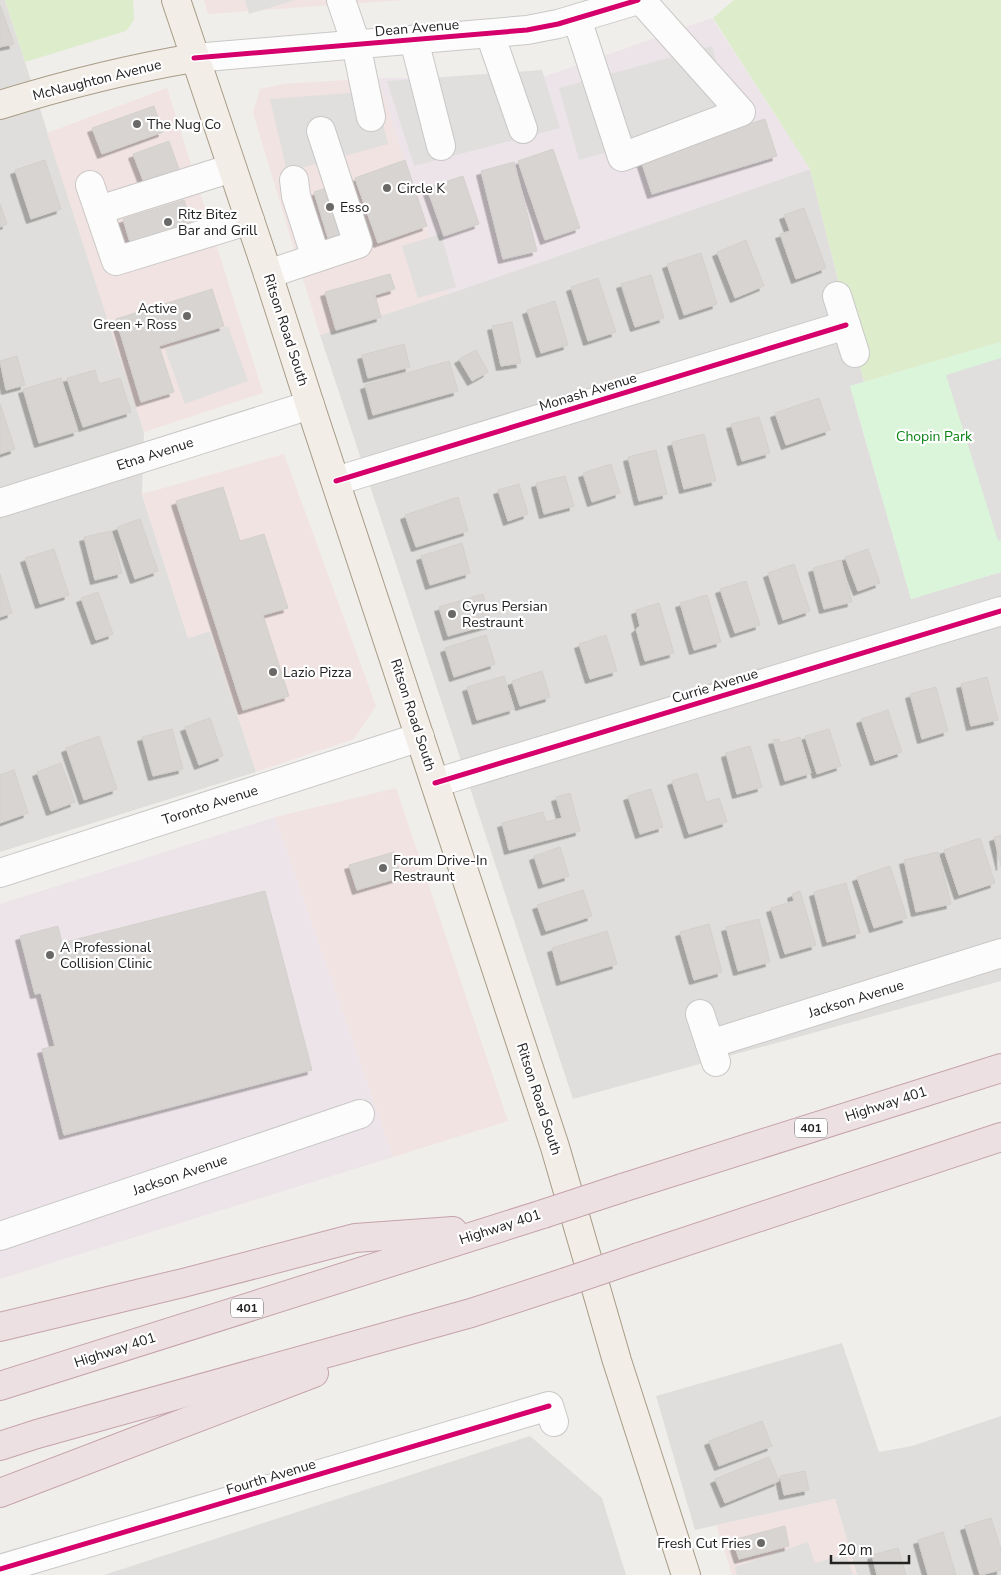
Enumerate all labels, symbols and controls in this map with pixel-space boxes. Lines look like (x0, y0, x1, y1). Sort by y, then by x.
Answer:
street label: Dean Avenue (374, 15, 460, 41)
street label: McNaughton Avenue (31, 55, 163, 105)
place label: The Nug Co (147, 115, 221, 134)
marker: The Nug Co (131, 118, 143, 130)
place label: Circle K (397, 179, 445, 198)
marker: Circle K (381, 182, 393, 194)
place label: Esso (340, 198, 370, 217)
marker: Esso (324, 201, 336, 213)
place label: Ritz Bitez Bar and Grill (178, 205, 258, 240)
marker: Ritz Bitez Bar and Grill (162, 216, 174, 228)
street label: Ritson Road South (259, 271, 313, 389)
place label: Active Green + Ross (93, 299, 177, 334)
marker: Active Green + Ross (181, 310, 193, 322)
street label: Monash Avenue (537, 368, 639, 416)
park label: Chopin Park (896, 427, 973, 446)
street label: Etna Avenue (114, 433, 196, 475)
place label: Cyrus Persian Restraunt (462, 597, 548, 632)
marker: Cyrus Persian Restraunt (446, 608, 458, 620)
street label: Ritson Road South (386, 656, 440, 774)
place label: Lazio Pizza (283, 663, 352, 682)
street label: Currie Avenue (670, 664, 760, 708)
marker: Lazio Pizza (267, 666, 279, 678)
street label: Toronto Avenue (160, 781, 260, 829)
place label: Forum Drive-In Restraunt (393, 851, 487, 886)
marker: Forum Drive-In Restraunt (377, 862, 389, 874)
place label: A Professional Collision Clinic (60, 938, 153, 973)
marker: A Professional Collision Clinic (44, 949, 56, 961)
street label: Jackson Avenue (805, 975, 906, 1023)
street label: Ritson Road South (512, 1040, 566, 1158)
street label: Highway 401 (843, 1082, 929, 1126)
road number: 401 (795, 1118, 827, 1138)
street label: Jackson Avenue (129, 1150, 230, 1200)
street label: Highway 401 (457, 1205, 543, 1249)
road number: 401 (231, 1299, 263, 1318)
street label: Highway 401 (72, 1328, 158, 1372)
street label: Fourth Avenue (224, 1454, 318, 1500)
scale bar (831, 1532, 908, 1564)
place label: Fresh Cut Fries (657, 1534, 751, 1553)
marker: Fresh Cut Fries (755, 1537, 767, 1549)
text: 20 m (838, 1540, 873, 1560)

